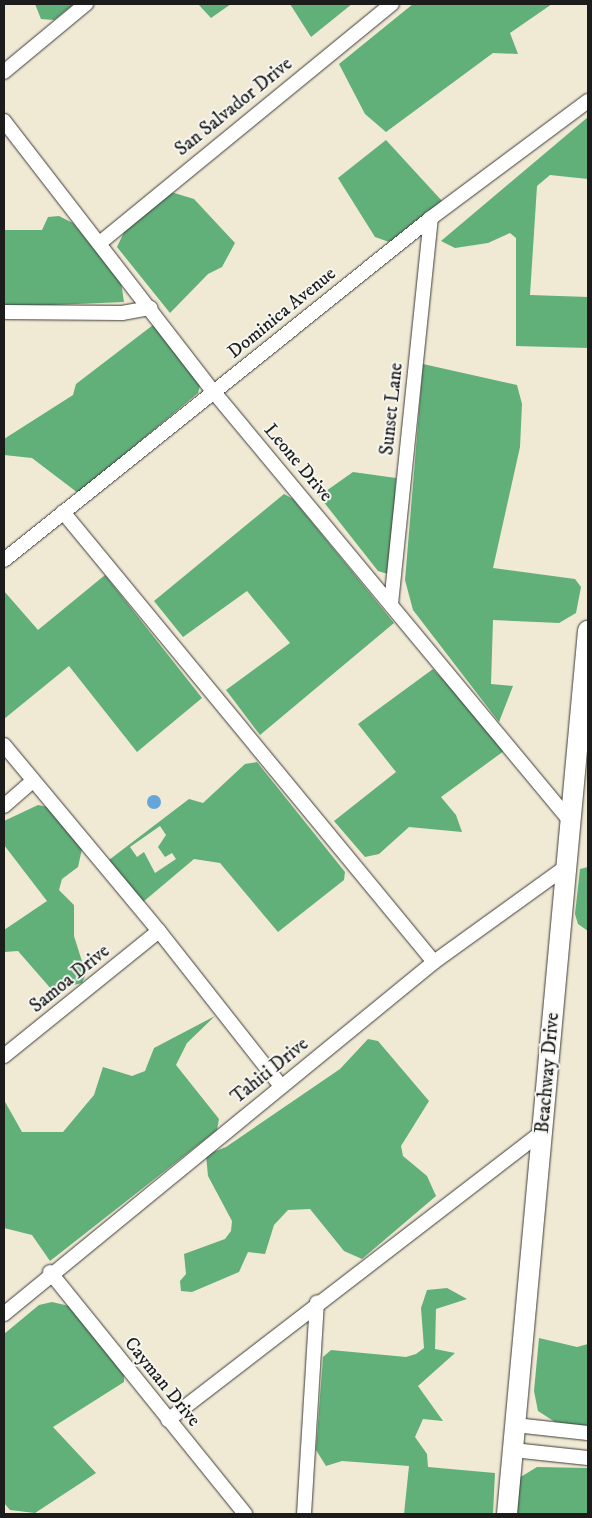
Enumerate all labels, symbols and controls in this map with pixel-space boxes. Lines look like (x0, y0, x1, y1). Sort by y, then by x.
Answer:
street label: San Salvador Drive (171, 53, 297, 161)
street label: Dominica Avenue (223, 262, 341, 364)
street label: Sunset Lane (376, 362, 408, 456)
street label: Leone Drive (259, 419, 337, 507)
street label: Samoa Drive (26, 940, 114, 1018)
street label: Beachway Drive (531, 1011, 565, 1135)
street label: Tahiti Drive (227, 1033, 313, 1109)
street label: Cayman Drive (119, 1333, 205, 1431)

